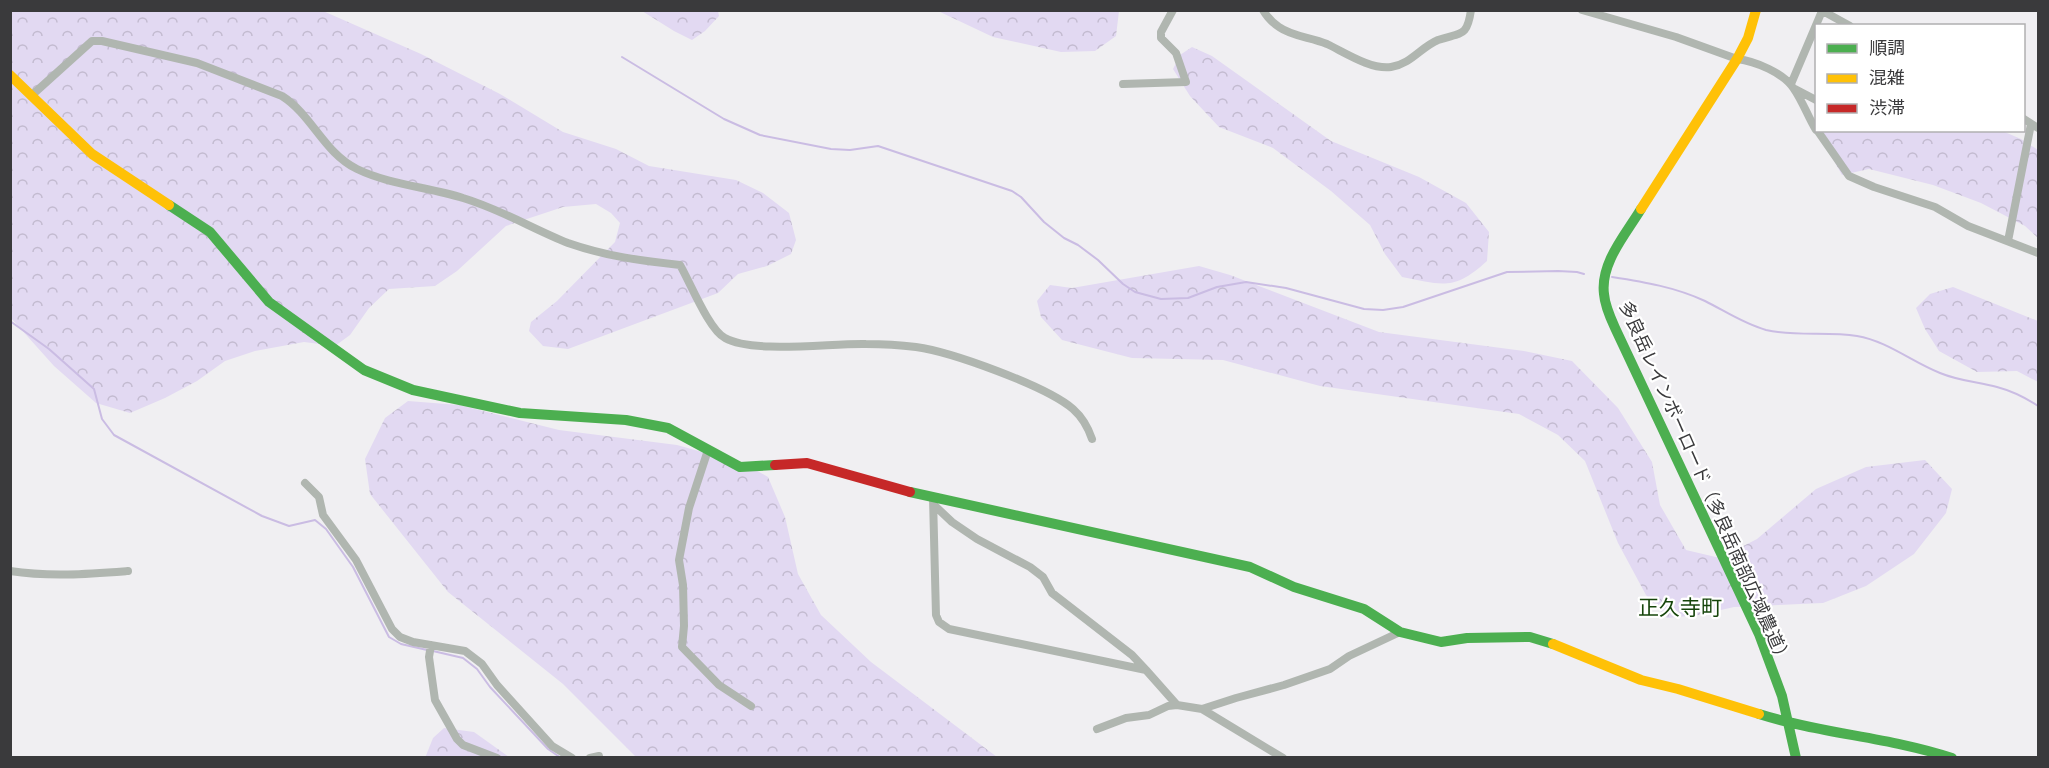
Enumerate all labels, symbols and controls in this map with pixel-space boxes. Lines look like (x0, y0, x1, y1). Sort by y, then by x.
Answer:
legend (1815, 24, 2025, 132)
text: 順調 (1869, 36, 1905, 60)
text: 混雑 (1869, 66, 1905, 90)
text: 渋滞 (1869, 96, 1905, 120)
street label: 多良岳レインボーロード（多良岳南部広域農道） (1614, 297, 1796, 669)
district label: 正久寺町 (1638, 594, 1722, 622)

